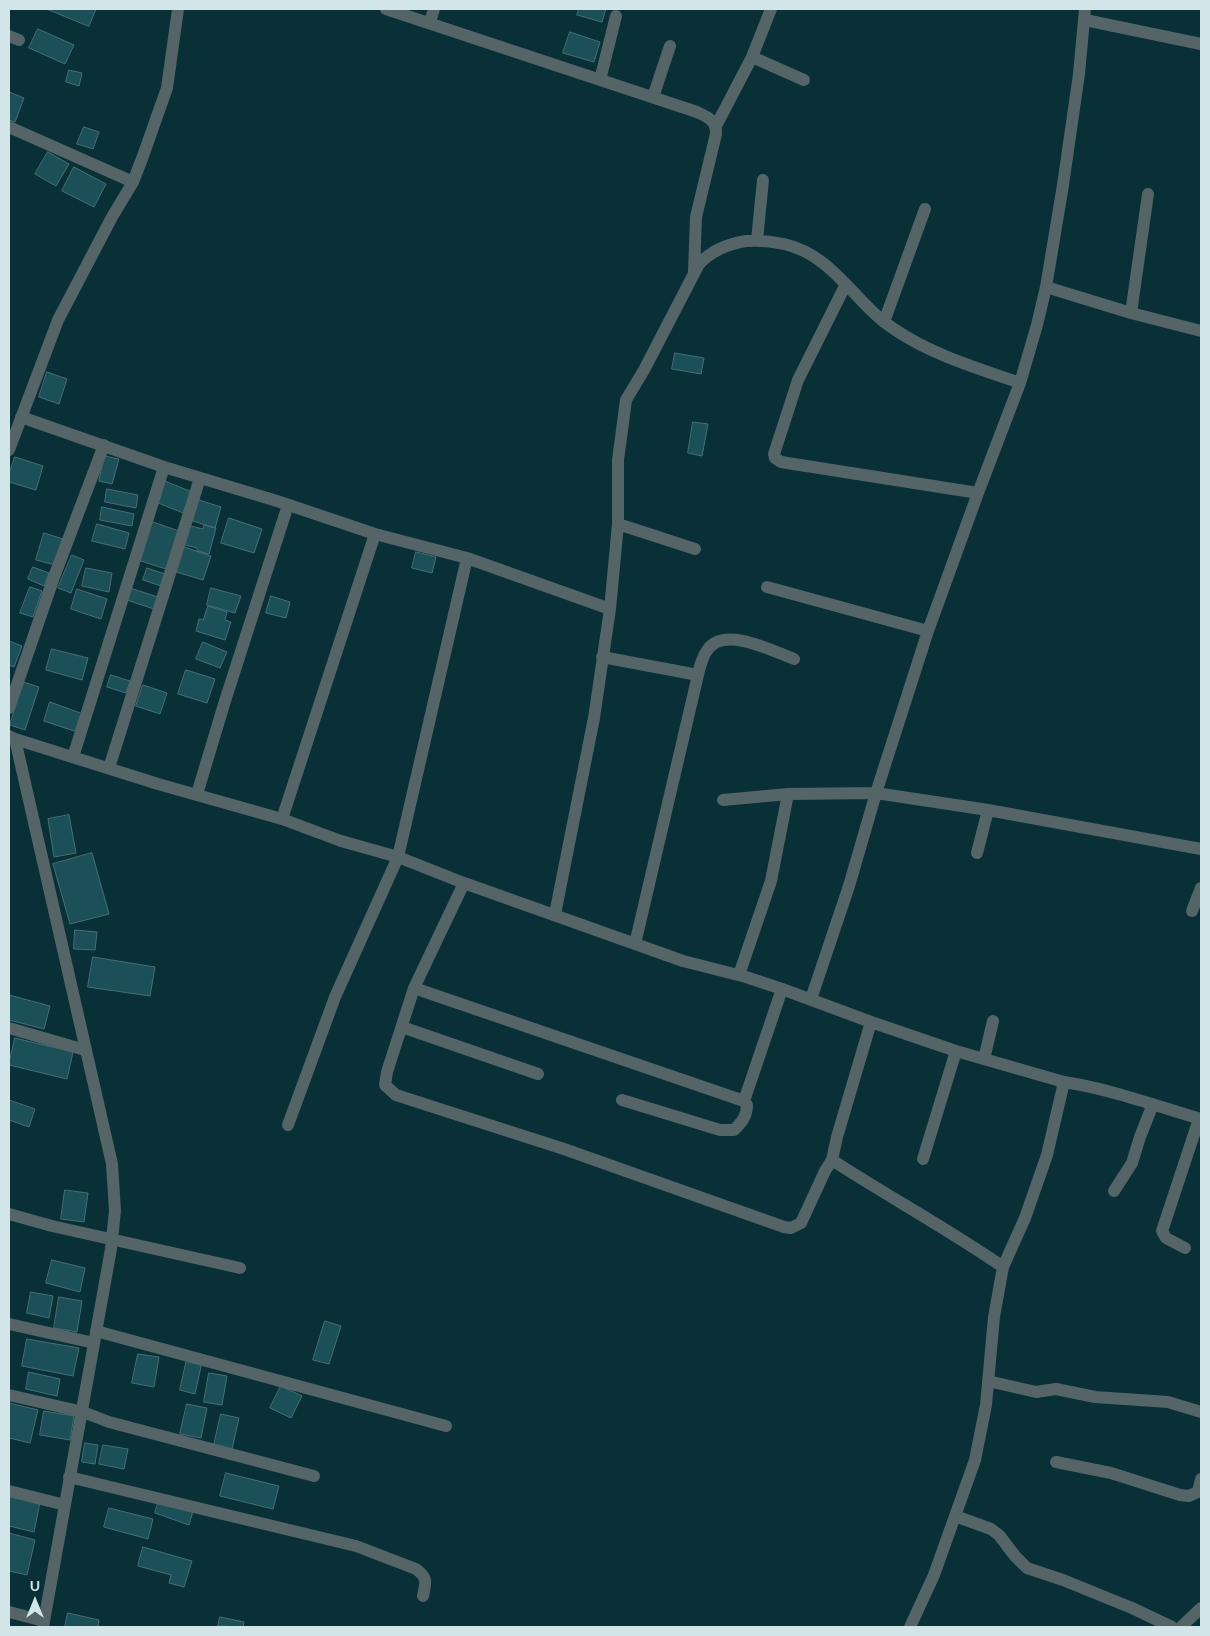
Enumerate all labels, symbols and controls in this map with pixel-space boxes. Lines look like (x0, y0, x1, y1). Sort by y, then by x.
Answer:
north arrow (10, 1576, 60, 1626)
text: U (30, 1577, 40, 1594)

